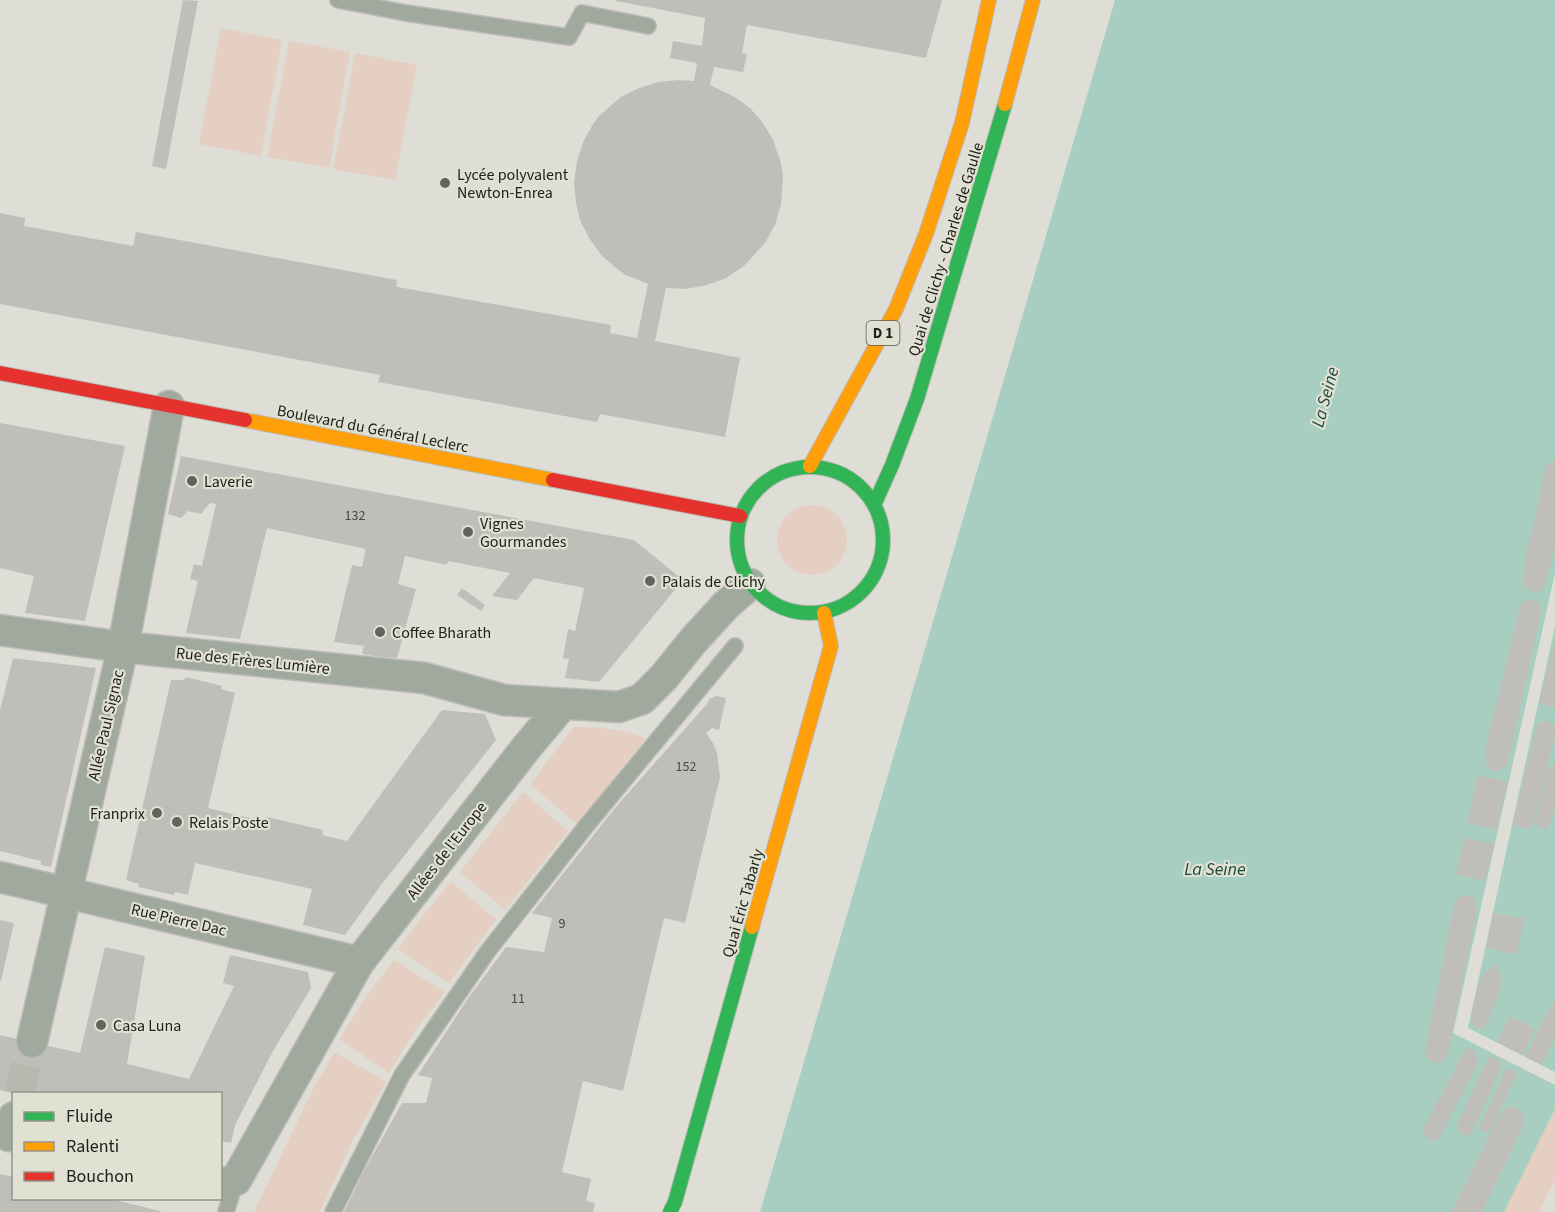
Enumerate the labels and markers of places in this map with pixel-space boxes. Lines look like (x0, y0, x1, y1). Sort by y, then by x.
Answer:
place label: Lycée polyvalent Newton-Enrea (457, 164, 569, 204)
marker: Lycée polyvalent Newton-Enrea (438, 176, 452, 190)
place label: Laverie (204, 471, 253, 493)
marker: Laverie (185, 474, 199, 488)
place label: Vignes Gourmandes (480, 513, 567, 553)
marker: Vignes Gourmandes (461, 525, 475, 539)
place label: Palais de Clichy (662, 571, 766, 593)
marker: Palais de Clichy (643, 574, 657, 588)
place label: Coffee Bharath (392, 622, 491, 644)
marker: Coffee Bharath (373, 625, 387, 639)
place label: Franprix (90, 803, 145, 825)
marker: Franprix (150, 806, 164, 820)
place label: Relais Poste (189, 812, 269, 834)
marker: Relais Poste (170, 815, 184, 829)
place label: Casa Luna (113, 1015, 181, 1037)
marker: Casa Luna (94, 1018, 108, 1032)

